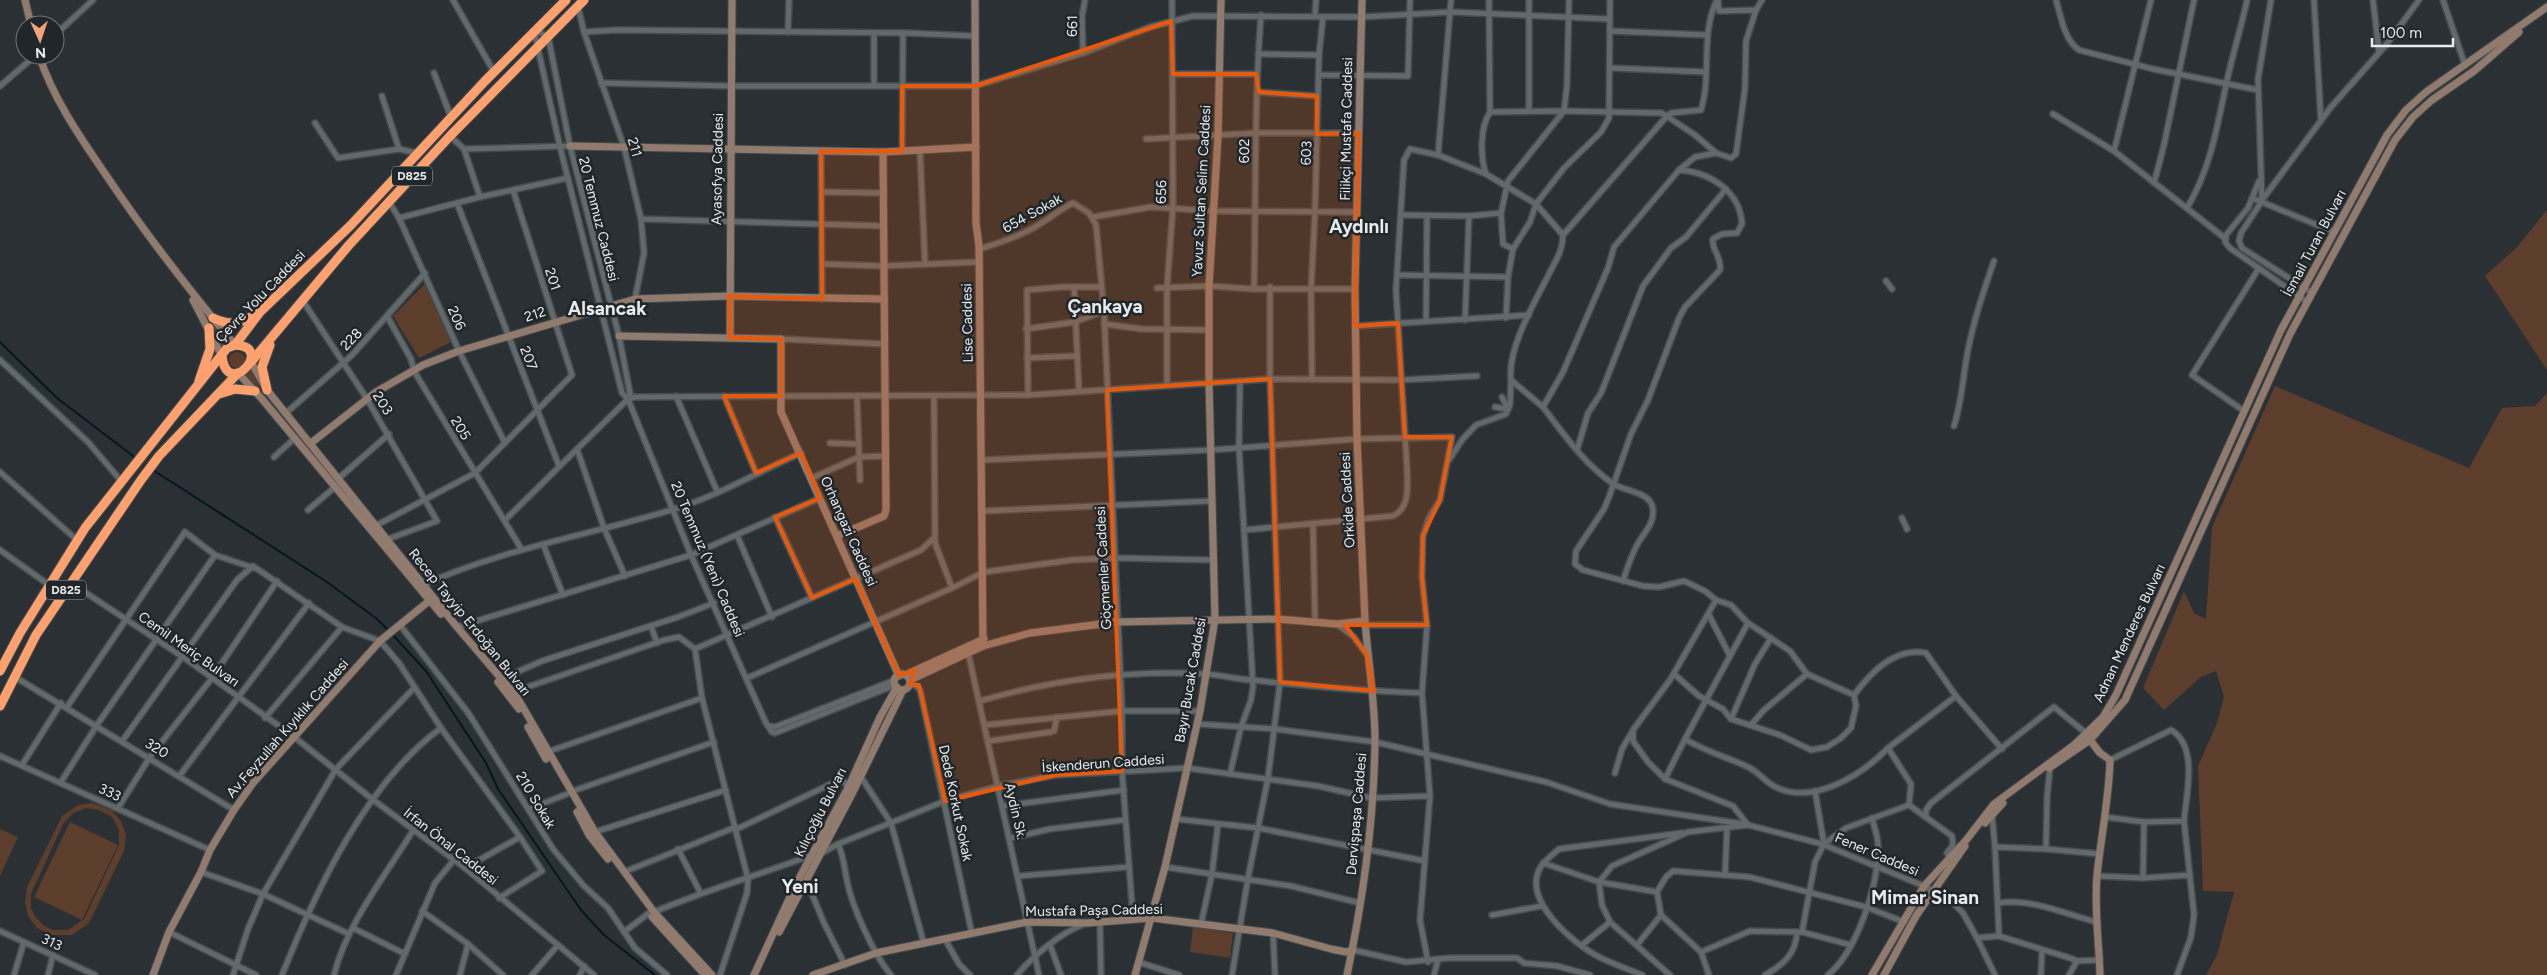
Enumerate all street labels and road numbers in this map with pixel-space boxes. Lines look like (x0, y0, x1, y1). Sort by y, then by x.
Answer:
street label: 661 (1064, 15, 1081, 37)
street label: Filikçi Mustafa Caddesi (1337, 57, 1356, 201)
street label: Yavuz Sultan Selim Caddesi (1189, 105, 1214, 277)
street label: Ayasofya Caddesi (708, 113, 727, 225)
street label: 211 (624, 135, 645, 159)
street label: 602 (1236, 138, 1253, 164)
street label: 603 (1298, 140, 1315, 166)
street label: 20 Temmuz Caddesi (575, 155, 622, 283)
road number: D825 (392, 167, 432, 186)
street label: 656 (1153, 180, 1170, 204)
street label: İsmail Turan Bulvarı (2279, 187, 2350, 300)
street label: 654 Sokak (1000, 190, 1065, 237)
street label: Çevre Yolu Caddesi (212, 247, 309, 346)
street label: 201 (541, 266, 564, 293)
street label: Lise Caddesi (958, 283, 977, 363)
street label: 206 (444, 303, 469, 333)
street label: 212 (522, 303, 548, 326)
street label: 228 (337, 325, 366, 354)
street label: 207 (516, 344, 541, 373)
street label: 203 (369, 388, 396, 418)
street label: 205 (447, 413, 474, 443)
street label: Orkide Caddesi (1336, 452, 1358, 548)
street label: Orhangazi Caddesi (817, 474, 880, 589)
street label: 20 Temmuz (Yeni) Caddesi (667, 479, 748, 640)
street label: Göçmenler Caddesi (1092, 506, 1115, 630)
street label: Recep Tayyip Erdoğan Bulvarı (405, 545, 534, 699)
street label: Adnan Menderes Bulvarı (2090, 561, 2169, 705)
road number: D825 (46, 580, 86, 600)
street label: Cemil Meriç Bulvarı (135, 608, 243, 691)
street label: Bayır Bucak Caddesi (1171, 616, 1210, 744)
street label: Av.Feyzullah Kıyıklık Caddesi (223, 656, 352, 801)
street label: 320 (142, 735, 172, 762)
street label: Dede Korkut Sokak (935, 743, 976, 863)
street label: İskenderun Caddesi (1041, 751, 1165, 776)
street label: Dervişpaşa Caddesi (1343, 752, 1370, 876)
street label: Kılıçoğlu Bulvarı (791, 765, 850, 860)
street label: 210 Sokak (512, 769, 559, 832)
street label: 333 (96, 780, 124, 805)
street label: Aydin Sk. (1001, 781, 1030, 841)
street label: İrfan Önal Caddesi (400, 804, 501, 889)
street label: Fener Caddesi (1832, 829, 1921, 880)
street label: Mustafa Paşa Caddesi (1025, 901, 1163, 920)
street label: 313 (39, 930, 65, 955)

